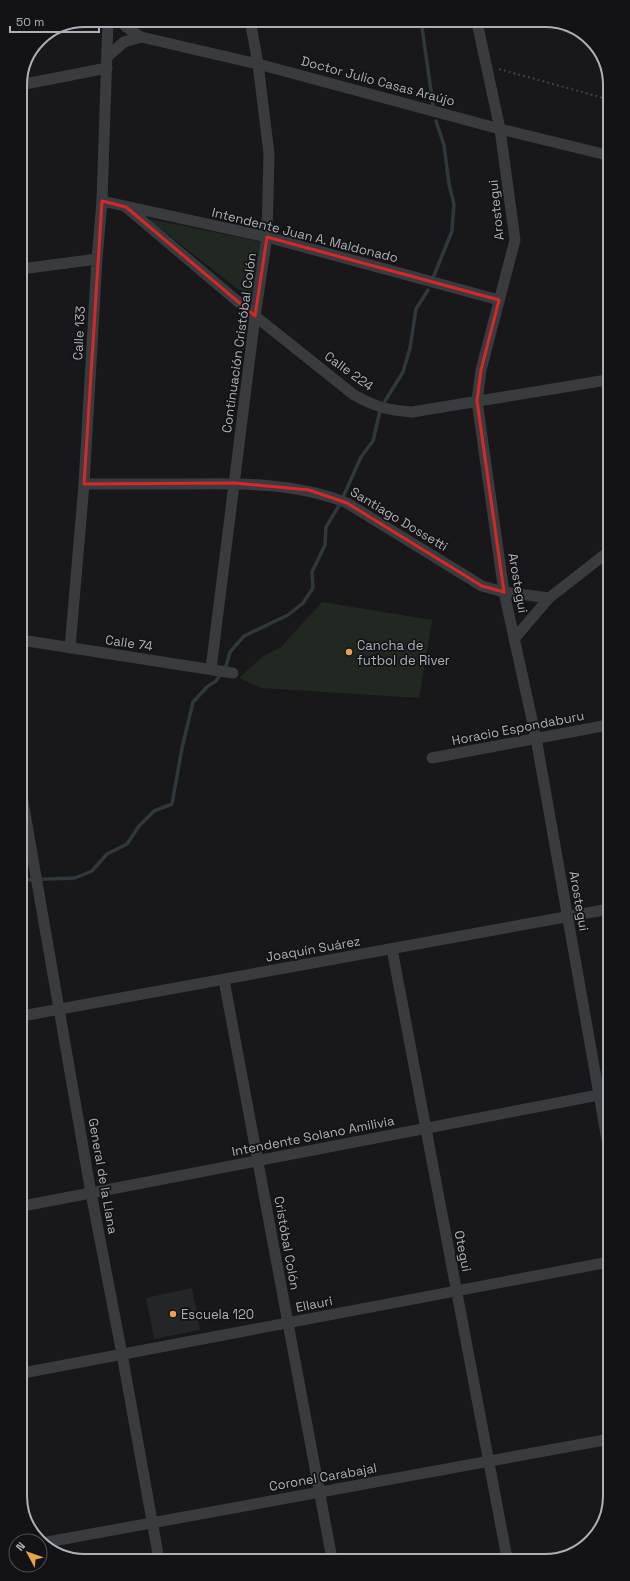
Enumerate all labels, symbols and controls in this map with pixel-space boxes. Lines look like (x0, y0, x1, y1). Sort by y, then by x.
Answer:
scale bar (10, 8, 99, 34)
text: 50 m (16, 14, 44, 30)
street label: Doctor Julio Casas Araújo (299, 52, 457, 110)
street label: Arostegui (484, 179, 508, 241)
street label: Intendente Juan A. Maldonado (210, 204, 400, 266)
street label: Continuación Cristóbal Colón (218, 252, 260, 434)
street label: Calle 133 (69, 305, 89, 361)
street label: Calle 224 (321, 347, 377, 395)
street label: Santiago Dossetti (347, 483, 451, 555)
street label: Arostegui (504, 552, 532, 614)
street label: Calle 74 (104, 631, 154, 655)
place label: Cancha de futbol de River (357, 637, 450, 669)
marker: Cancha de futbol de River (344, 647, 354, 657)
street label: Horacio Espondaburu (450, 707, 586, 749)
street label: Arostegui (565, 870, 593, 932)
street label: Joaquín Suárez (264, 932, 362, 966)
street label: Intendente Solano Amilivia (230, 1112, 396, 1160)
street label: General de la Llana (84, 1117, 122, 1236)
street label: Cristóbal Colón (270, 1195, 304, 1291)
street label: Otegui (451, 1229, 475, 1273)
street label: Ellauri (294, 1292, 334, 1316)
place label: Escuela 120 (181, 1306, 254, 1323)
marker: Escuela 120 (168, 1309, 178, 1319)
street label: Coronel Carabajal (268, 1459, 378, 1495)
north arrow (8, 1533, 48, 1573)
text: N (13, 1539, 28, 1554)

